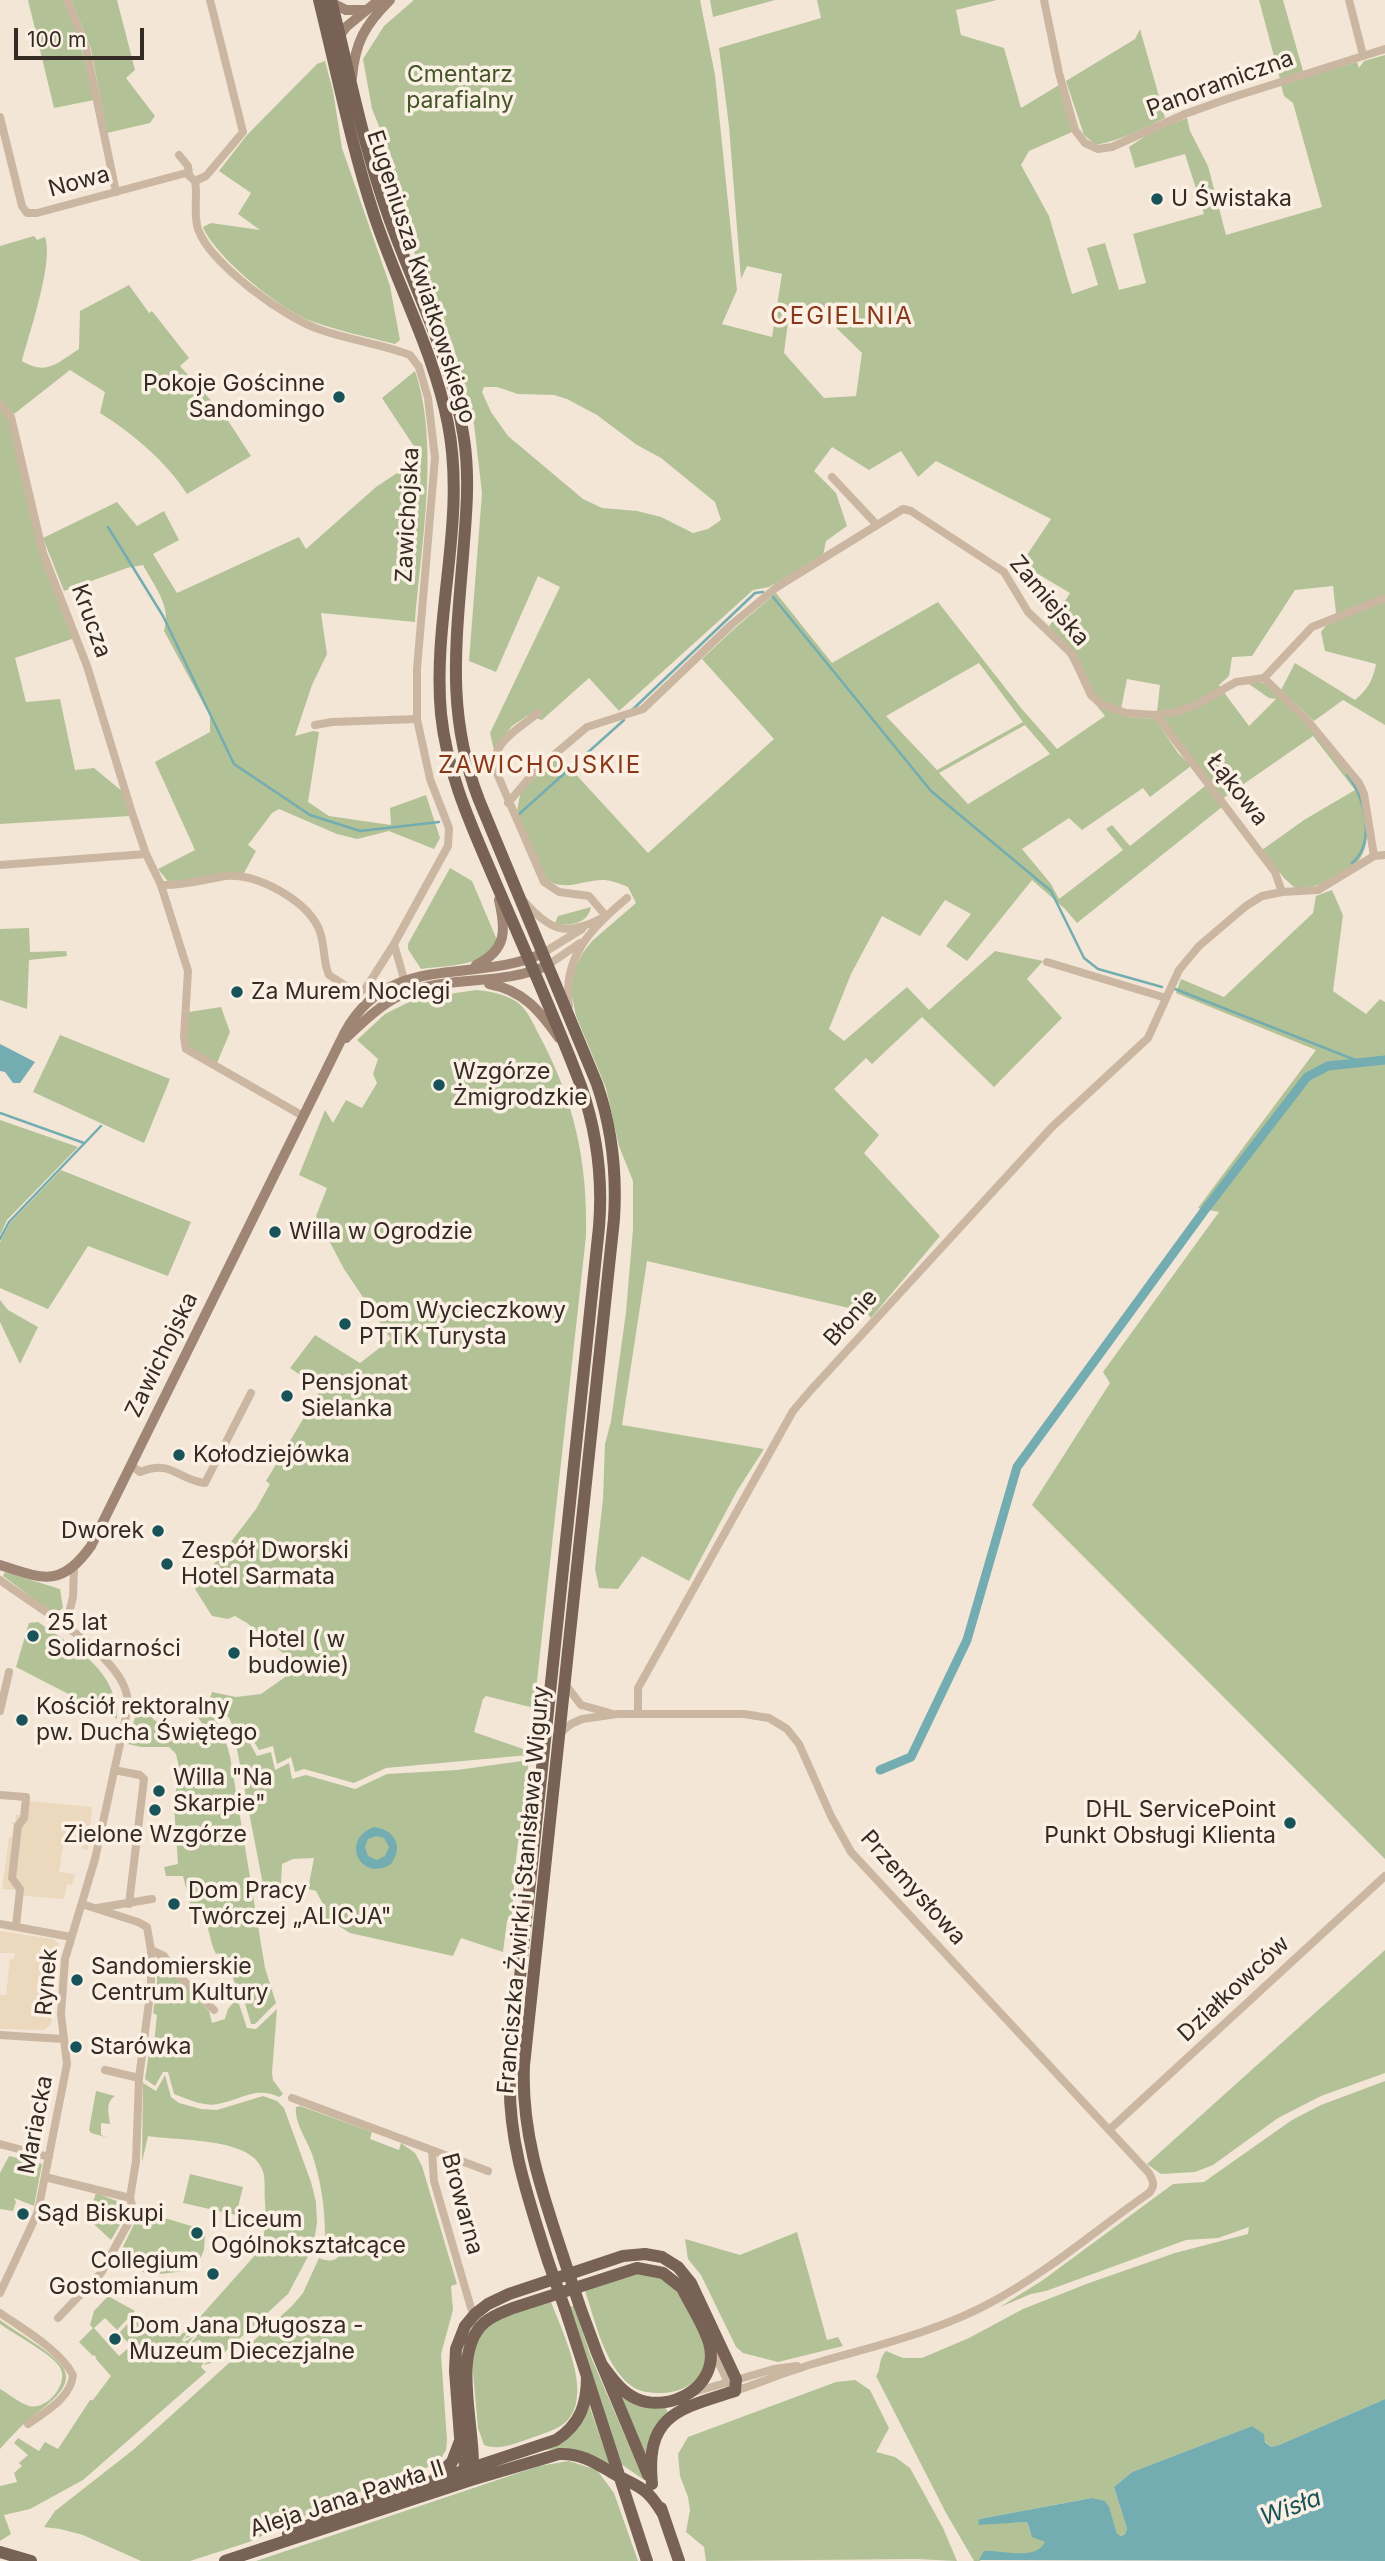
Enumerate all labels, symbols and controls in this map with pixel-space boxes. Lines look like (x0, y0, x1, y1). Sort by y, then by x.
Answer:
scale bar (18, 14, 147, 58)
text: 100 m (27, 27, 86, 52)
street label: Panoramiczna (1143, 45, 1297, 123)
park label: Cmentarz parafialny (406, 61, 514, 115)
street label: Eugeniusza Kwiatkowskiego (360, 127, 482, 427)
street label: Nowa (45, 161, 113, 203)
place label: U Świstaka (1171, 185, 1292, 213)
marker: U Świstaka (1149, 191, 1165, 207)
district label: CEGIELNIA (771, 303, 913, 331)
place label: Pokoje Gościnne Sandomingo (143, 370, 325, 424)
marker: Pokoje Gościnne Sandomingo (331, 389, 347, 405)
street label: Zawichojska (391, 447, 425, 583)
street label: Zamiejska (1003, 550, 1095, 652)
street label: Krucza (65, 581, 117, 661)
street label: Łąkowa (1200, 748, 1274, 832)
district label: ZAWICHOJSKIE (439, 752, 641, 780)
place label: Za Murem Noclegi (251, 978, 450, 1006)
marker: Za Murem Noclegi (229, 984, 245, 1000)
place label: Wzgórze Żmigrodzkie (453, 1058, 588, 1112)
marker: Wzgórze Żmigrodzkie (431, 1077, 447, 1093)
place label: Willa w Ogrodzie (289, 1218, 473, 1246)
marker: Willa w Ogrodzie (267, 1224, 283, 1240)
street label: Błonie (818, 1284, 884, 1352)
street label: Zawichojska (120, 1288, 204, 1422)
place label: Dom Wycieczkowy PTTK Turysta (359, 1297, 566, 1351)
marker: Dom Wycieczkowy PTTK Turysta (337, 1316, 353, 1332)
place label: Pensjonat Sielanka (301, 1369, 408, 1423)
marker: Pensjonat Sielanka (279, 1388, 295, 1404)
place label: Kołodziejówka (193, 1441, 350, 1469)
marker: Kołodziejówka (171, 1447, 187, 1463)
place label: Dworek (61, 1517, 144, 1545)
marker: Dworek (150, 1523, 166, 1539)
place label: Zespół Dworski Hotel Sarmata (181, 1537, 349, 1591)
marker: Zespół Dworski Hotel Sarmata (159, 1556, 175, 1572)
place label: 25 lat Solidarności (47, 1609, 181, 1663)
place label: Hotel ( w budowie) (248, 1626, 349, 1680)
marker: 25 lat Solidarności (25, 1628, 41, 1644)
marker: Hotel ( w budowie) (226, 1645, 242, 1661)
street label: Franciszka Żwirki i Stanisława Wigury (492, 1685, 556, 2095)
place label: Kościół rektoralny pw. Ducha Świętego (36, 1693, 257, 1747)
marker: Kościół rektoralny pw. Ducha Świętego (14, 1712, 30, 1728)
place label: Willa "Na Skarpie" (173, 1764, 273, 1818)
marker: Willa "Na Skarpie" (151, 1783, 167, 1799)
place label: DHL ServicePoint Punkt Obsługi Klienta (1044, 1796, 1276, 1850)
marker: Zielone Wzgórze (147, 1802, 163, 1818)
marker: DHL ServicePoint Punkt Obsługi Klienta (1282, 1815, 1298, 1831)
place label: Zielone Wzgórze (63, 1821, 247, 1849)
street label: Przemysłowa (854, 1825, 972, 1951)
place label: Dom Pracy Twórczej „ALICJA" (188, 1877, 391, 1931)
marker: Dom Pracy Twórczej „ALICJA" (166, 1896, 182, 1912)
street label: Działkowców (1172, 1930, 1296, 2048)
street label: Rynek (30, 1947, 64, 2017)
place label: Sandomierskie Centrum Kultury (91, 1953, 268, 2007)
marker: Sandomierskie Centrum Kultury (69, 1972, 85, 1988)
place label: Starówka (90, 2033, 191, 2061)
marker: Starówka (68, 2039, 84, 2055)
street label: Mariacka (13, 2073, 59, 2177)
street label: Browarna (435, 2150, 489, 2258)
place label: Sąd Biskupi (37, 2200, 164, 2228)
marker: Sąd Biskupi (15, 2206, 31, 2222)
place label: I Liceum Ogólnokształcące (211, 2206, 406, 2260)
marker: I Liceum Ogólnokształcące (189, 2225, 205, 2241)
place label: Collegium Gostomianum (49, 2247, 199, 2301)
marker: Collegium Gostomianum (205, 2266, 221, 2282)
place label: Dom Jana Długosza - Muzeum Diecezjalne (129, 2312, 363, 2366)
marker: Dom Jana Długosza - Muzeum Diecezjalne (107, 2331, 123, 2347)
street label: Aleja Jana Pawła II (246, 2455, 448, 2543)
water label: Wisła (1257, 2484, 1325, 2532)

